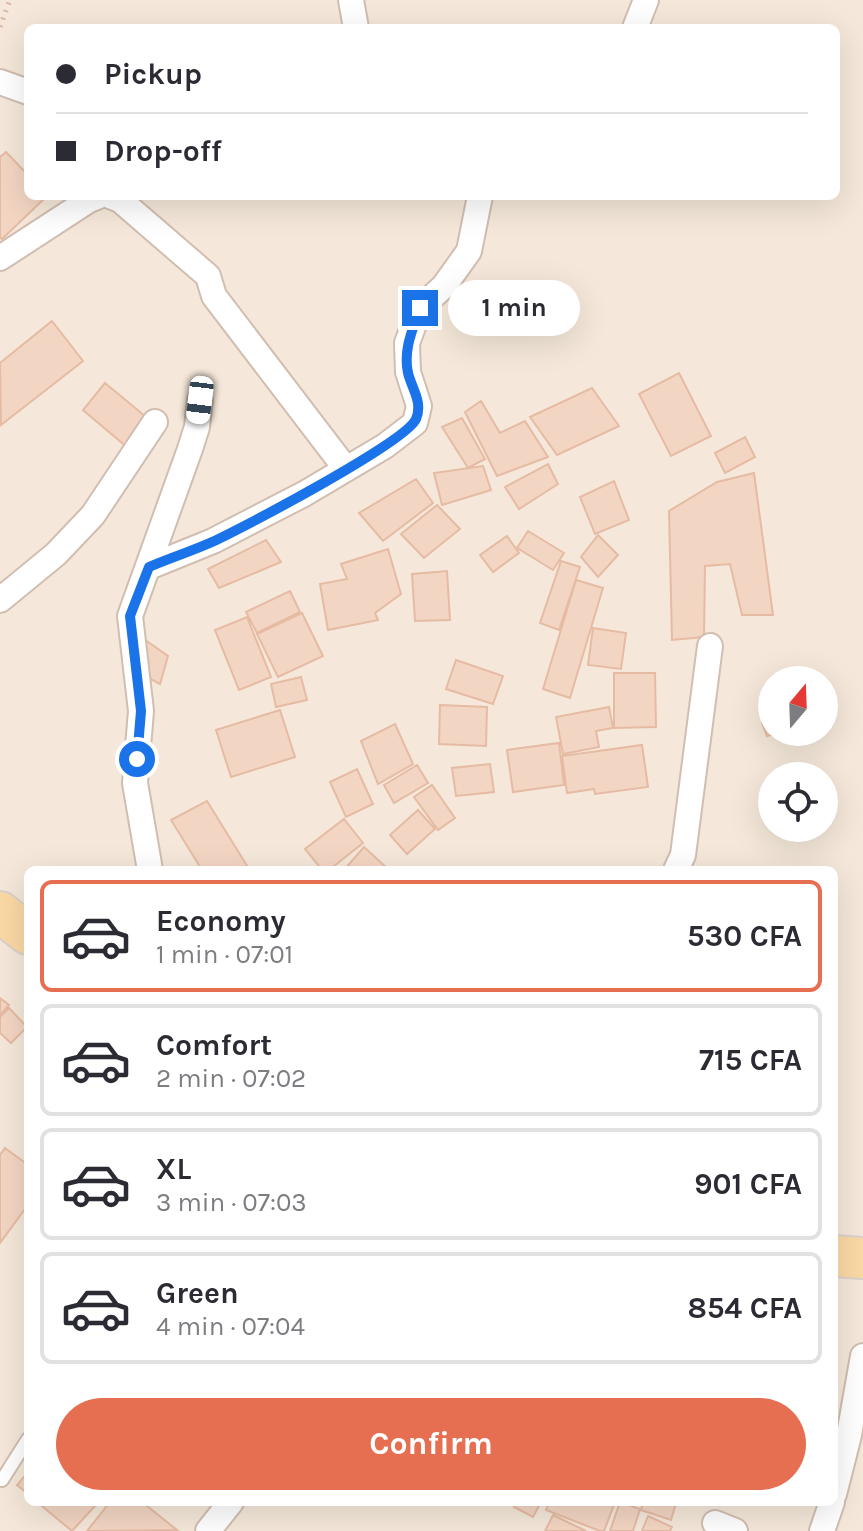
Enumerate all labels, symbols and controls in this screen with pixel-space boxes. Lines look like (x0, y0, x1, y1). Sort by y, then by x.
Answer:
text: Pickup (104, 56, 202, 92)
text: Drop-off (104, 133, 222, 169)
callout: 1 min (448, 280, 580, 336)
route end (402, 290, 438, 326)
text: 1 min (481, 292, 547, 323)
car (185, 375, 215, 425)
north arrow (758, 666, 838, 746)
map controls (758, 666, 838, 842)
route start (119, 741, 155, 777)
button: locate (758, 762, 838, 842)
icon: car (60, 900, 132, 972)
text: Economy (156, 903, 286, 939)
text: 530 CFA (687, 918, 802, 954)
text: 1 min · 07:01 (156, 939, 293, 970)
icon: car (60, 1024, 132, 1096)
text: Comfort (156, 1027, 272, 1063)
text: 715 CFA (699, 1042, 802, 1078)
text: 2 min · 07:02 (156, 1063, 306, 1094)
icon: car (60, 1148, 132, 1220)
text: XL (156, 1151, 191, 1187)
text: 901 CFA (694, 1166, 802, 1202)
text: 3 min · 07:03 (156, 1187, 307, 1218)
icon: car (60, 1272, 132, 1344)
text: Green (156, 1275, 239, 1311)
text: 854 CFA (687, 1290, 802, 1326)
text: 4 min · 07:04 (156, 1311, 305, 1342)
button: Confirm (56, 1398, 806, 1490)

